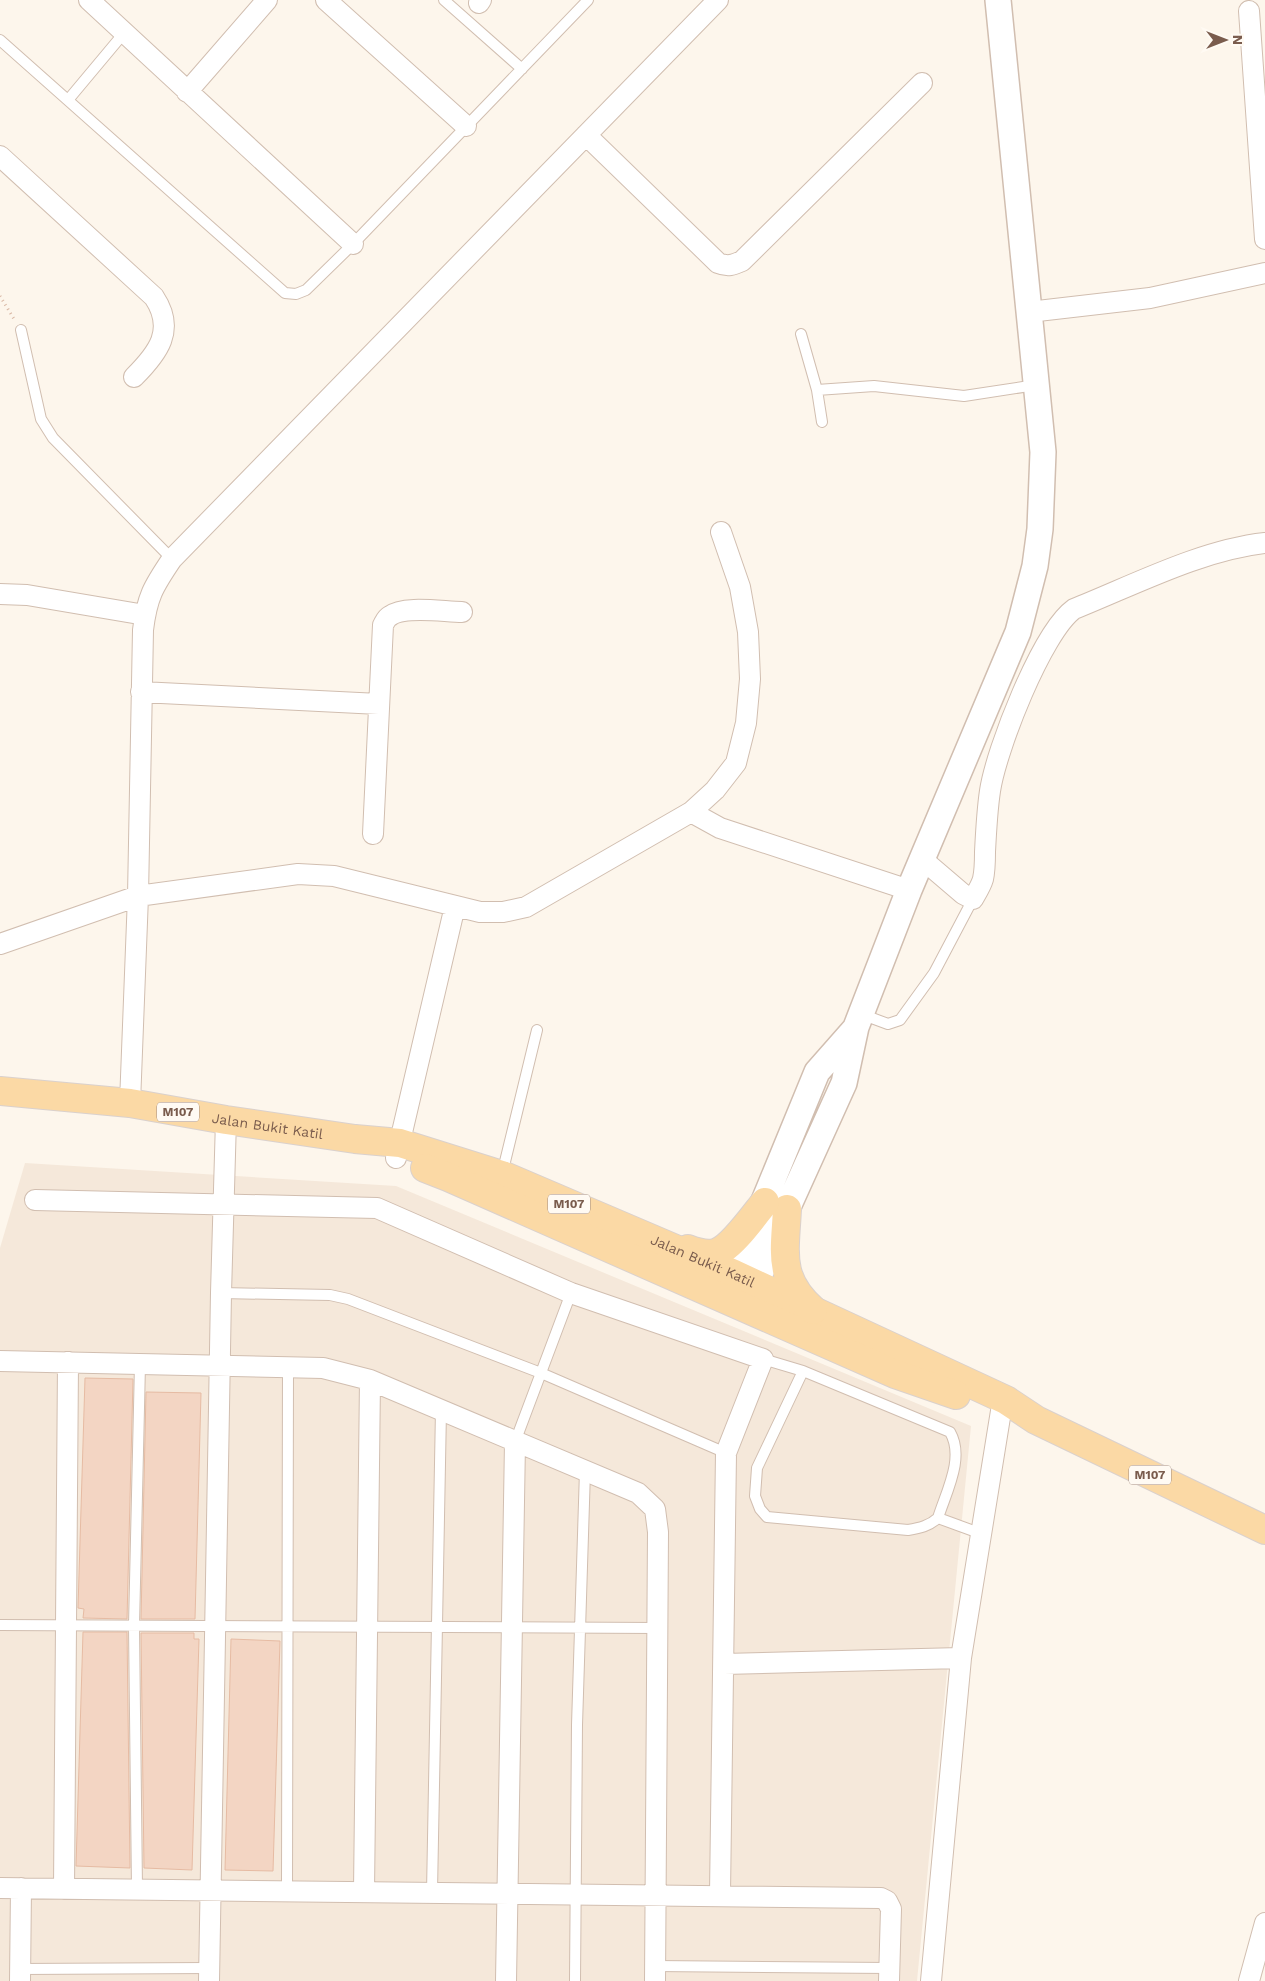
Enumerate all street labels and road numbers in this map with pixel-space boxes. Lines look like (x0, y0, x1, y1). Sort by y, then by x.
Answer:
road number: M107 (157, 1102, 199, 1122)
street label: Jalan Bukit Katil (211, 1110, 325, 1142)
road number: M107 (548, 1194, 590, 1214)
street label: Jalan Bukit Katil (648, 1231, 758, 1291)
road number: M107 (1129, 1466, 1171, 1484)

